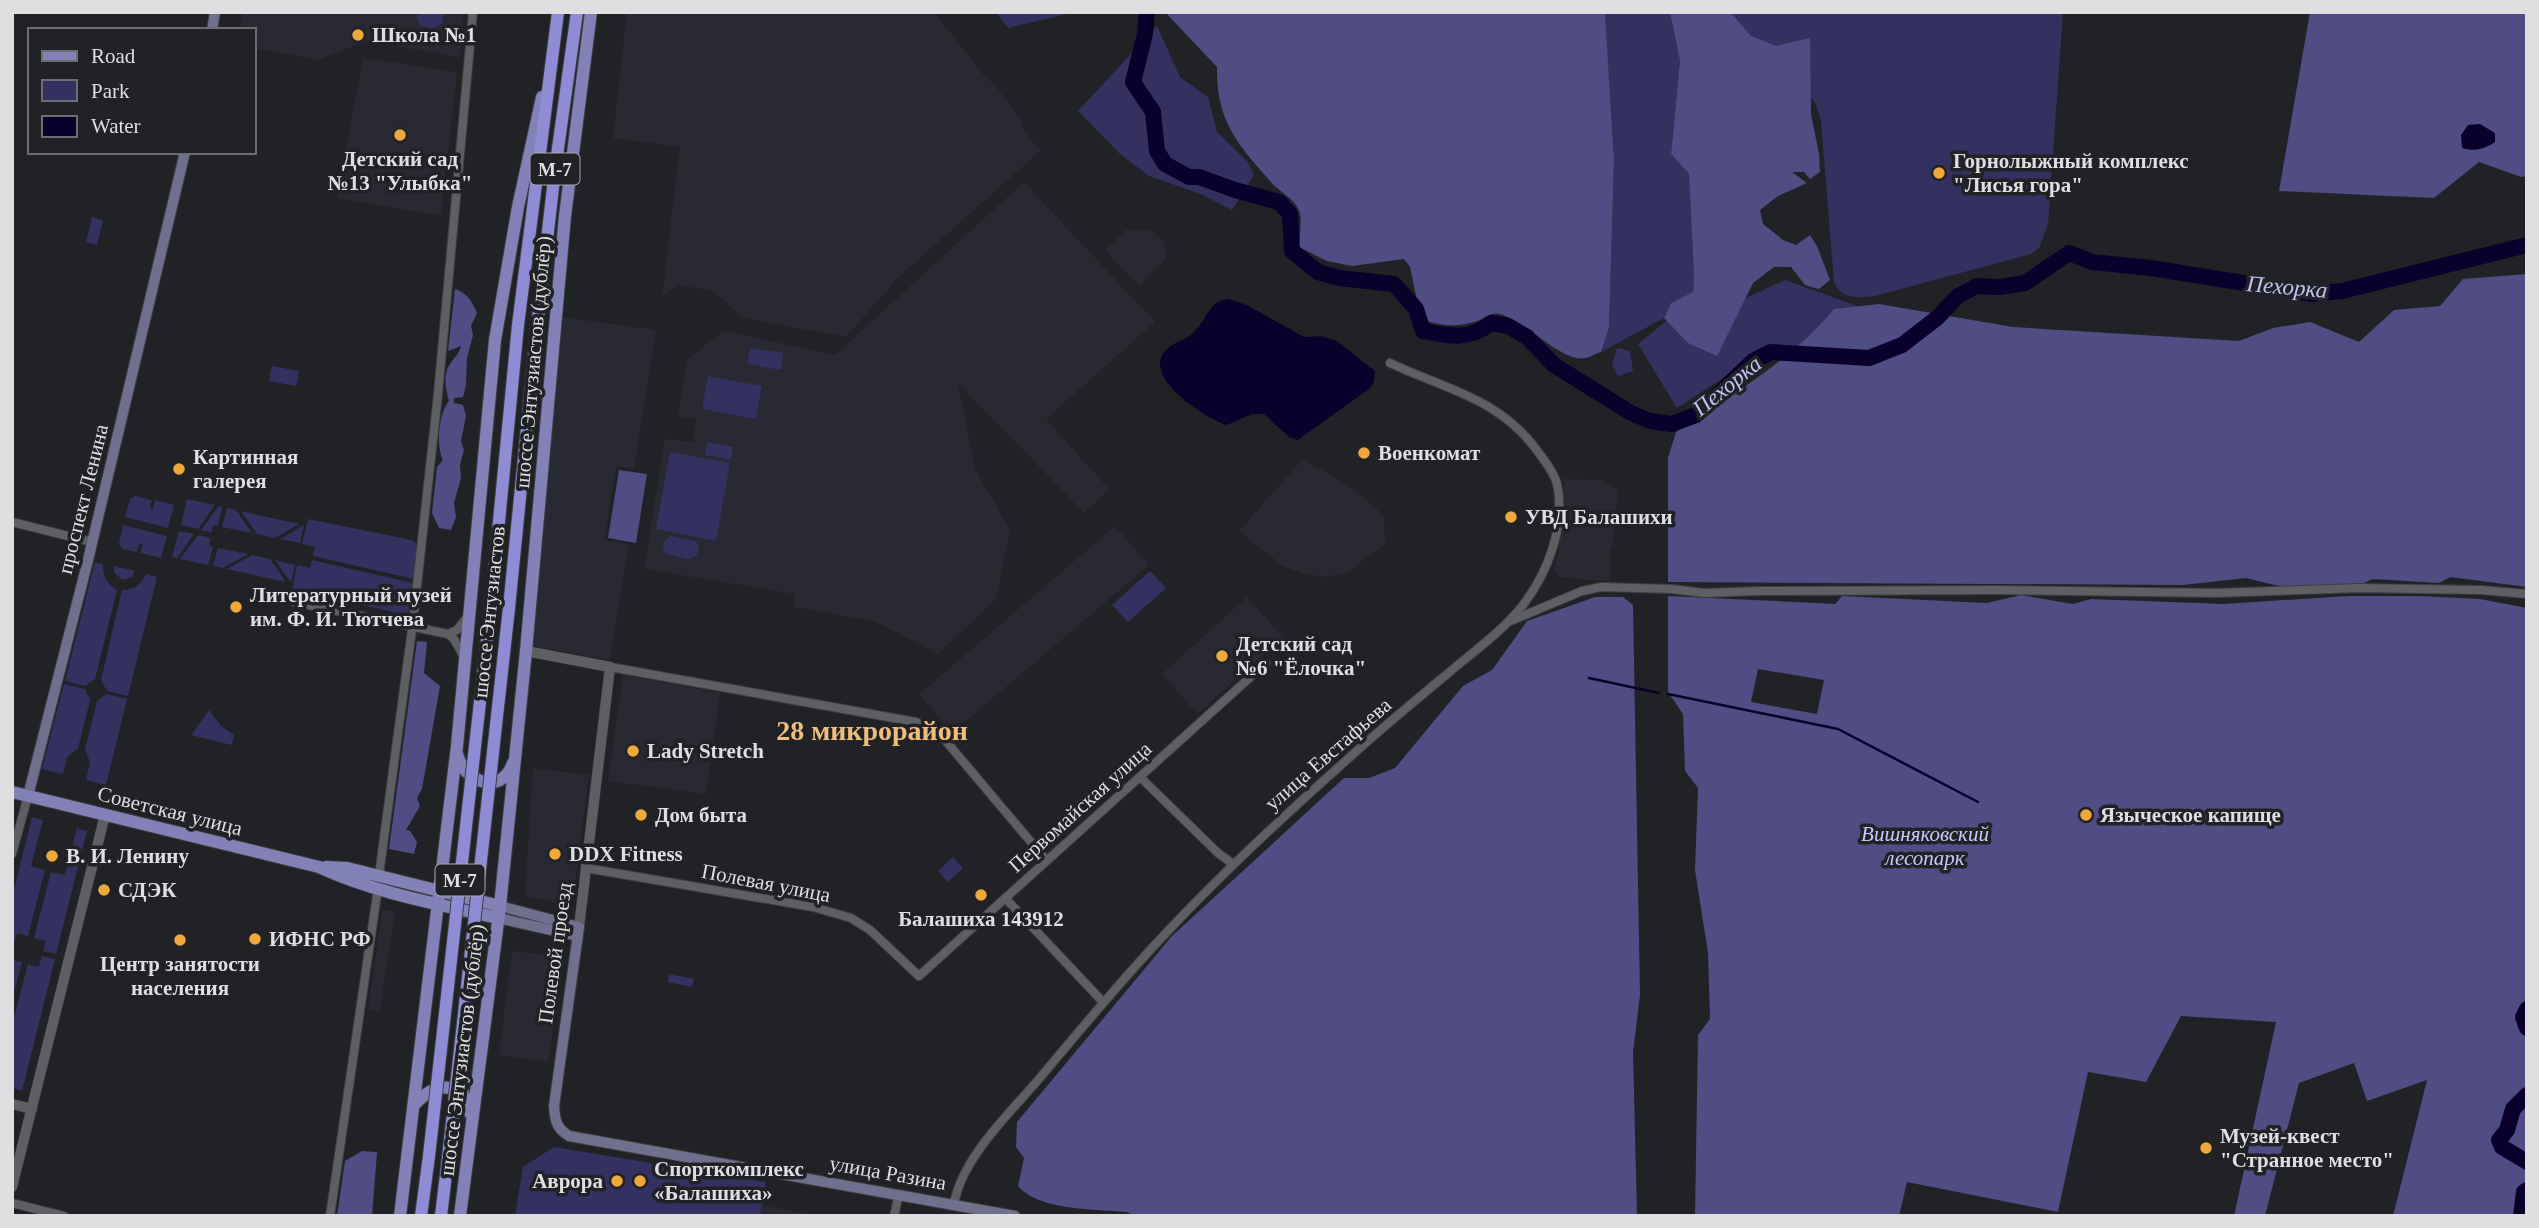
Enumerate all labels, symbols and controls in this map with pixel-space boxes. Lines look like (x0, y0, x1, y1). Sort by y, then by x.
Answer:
place label: Школа №1 (372, 23, 476, 47)
marker: Школа №1 (350, 27, 366, 43)
legend (28, 28, 256, 154)
text: Road (91, 44, 136, 68)
text: Park (91, 79, 130, 103)
text: Water (91, 114, 141, 138)
marker: Детский сад №13 "Улыбка" (392, 127, 408, 143)
place label: Детский сад №13 "Улыбка" (328, 147, 472, 195)
place label: Горнолыжный комплекс "Лисья гора" (1953, 149, 2189, 197)
road number: М-7 (530, 154, 580, 184)
marker: Горнолыжный комплекс "Лисья гора" (1931, 165, 1947, 181)
street label: шоссе Энтузиастов (дублёр) (510, 235, 556, 489)
water label: Пехорка (2245, 271, 2328, 303)
water label: Пехорка (1687, 351, 1766, 422)
street label: проспект Ленина (53, 421, 113, 576)
place label: Военкомат (1378, 441, 1481, 465)
place label: Картинная галерея (193, 445, 298, 493)
marker: Военкомат (1356, 445, 1372, 461)
marker: Картинная галерея (171, 461, 187, 477)
place label: УВД Балашихи (1525, 505, 1673, 529)
marker: УВД Балашихи (1503, 509, 1519, 525)
street label: шоссе Энтузиастов (468, 525, 510, 699)
place label: Литературный музей им. Ф. И. Тютчева (250, 583, 452, 631)
marker: Литературный музей им. Ф. И. Тютчева (228, 599, 244, 615)
place label: Детский сад №6 "Ёлочка" (1236, 632, 1366, 680)
marker: Детский сад №6 "Ёлочка" (1214, 648, 1230, 664)
street label: улица Евстафьева (1260, 692, 1396, 815)
district label: 28 микрорайон (776, 715, 968, 746)
street label: Первомайская улица (1004, 736, 1157, 877)
place label: Lady Stretch (647, 739, 764, 763)
marker: Lady Stretch (625, 743, 641, 759)
street label: Советская улица (95, 781, 246, 841)
place label: Дом быта (655, 803, 748, 827)
place label: Языческое капище (2100, 803, 2281, 827)
marker: Дом быта (633, 807, 649, 823)
marker: Языческое капище (2078, 807, 2094, 823)
park label: Вишняковский лесопарк (1861, 822, 1989, 870)
place label: DDX Fitness (569, 842, 683, 866)
place label: В. И. Ленину (66, 844, 189, 868)
marker: DDX Fitness (547, 846, 563, 862)
marker: В. И. Ленину (44, 848, 60, 864)
street label: Полевая улица (699, 859, 833, 907)
road number: М-7 (435, 864, 484, 895)
place label: СДЭК (118, 878, 177, 902)
street label: Полевой проезд (533, 880, 577, 1025)
marker: СДЭК (96, 882, 112, 898)
marker: Балашиха 143912 (973, 887, 989, 903)
place label: Балашиха 143912 (898, 907, 1064, 931)
street label: шоссе Энтузиастов (дублёр) (435, 923, 489, 1177)
place label: ИФНС РФ (269, 927, 371, 951)
marker: ИФНС РФ (247, 931, 263, 947)
marker: Центр занятости населения (172, 932, 188, 948)
place label: Центр занятости населения (100, 952, 260, 1000)
place label: Музей-квест "Странное место" (2220, 1124, 2394, 1172)
marker: Музей-квест "Странное место" (2198, 1140, 2214, 1156)
street label: улица Разина (828, 1151, 949, 1195)
place label: Спорткомплекс «Балашиха» (654, 1157, 804, 1205)
place label: Аврора (532, 1169, 603, 1193)
marker: Аврора (609, 1173, 625, 1189)
marker: Спорткомплекс «Балашиха» (632, 1173, 648, 1189)

